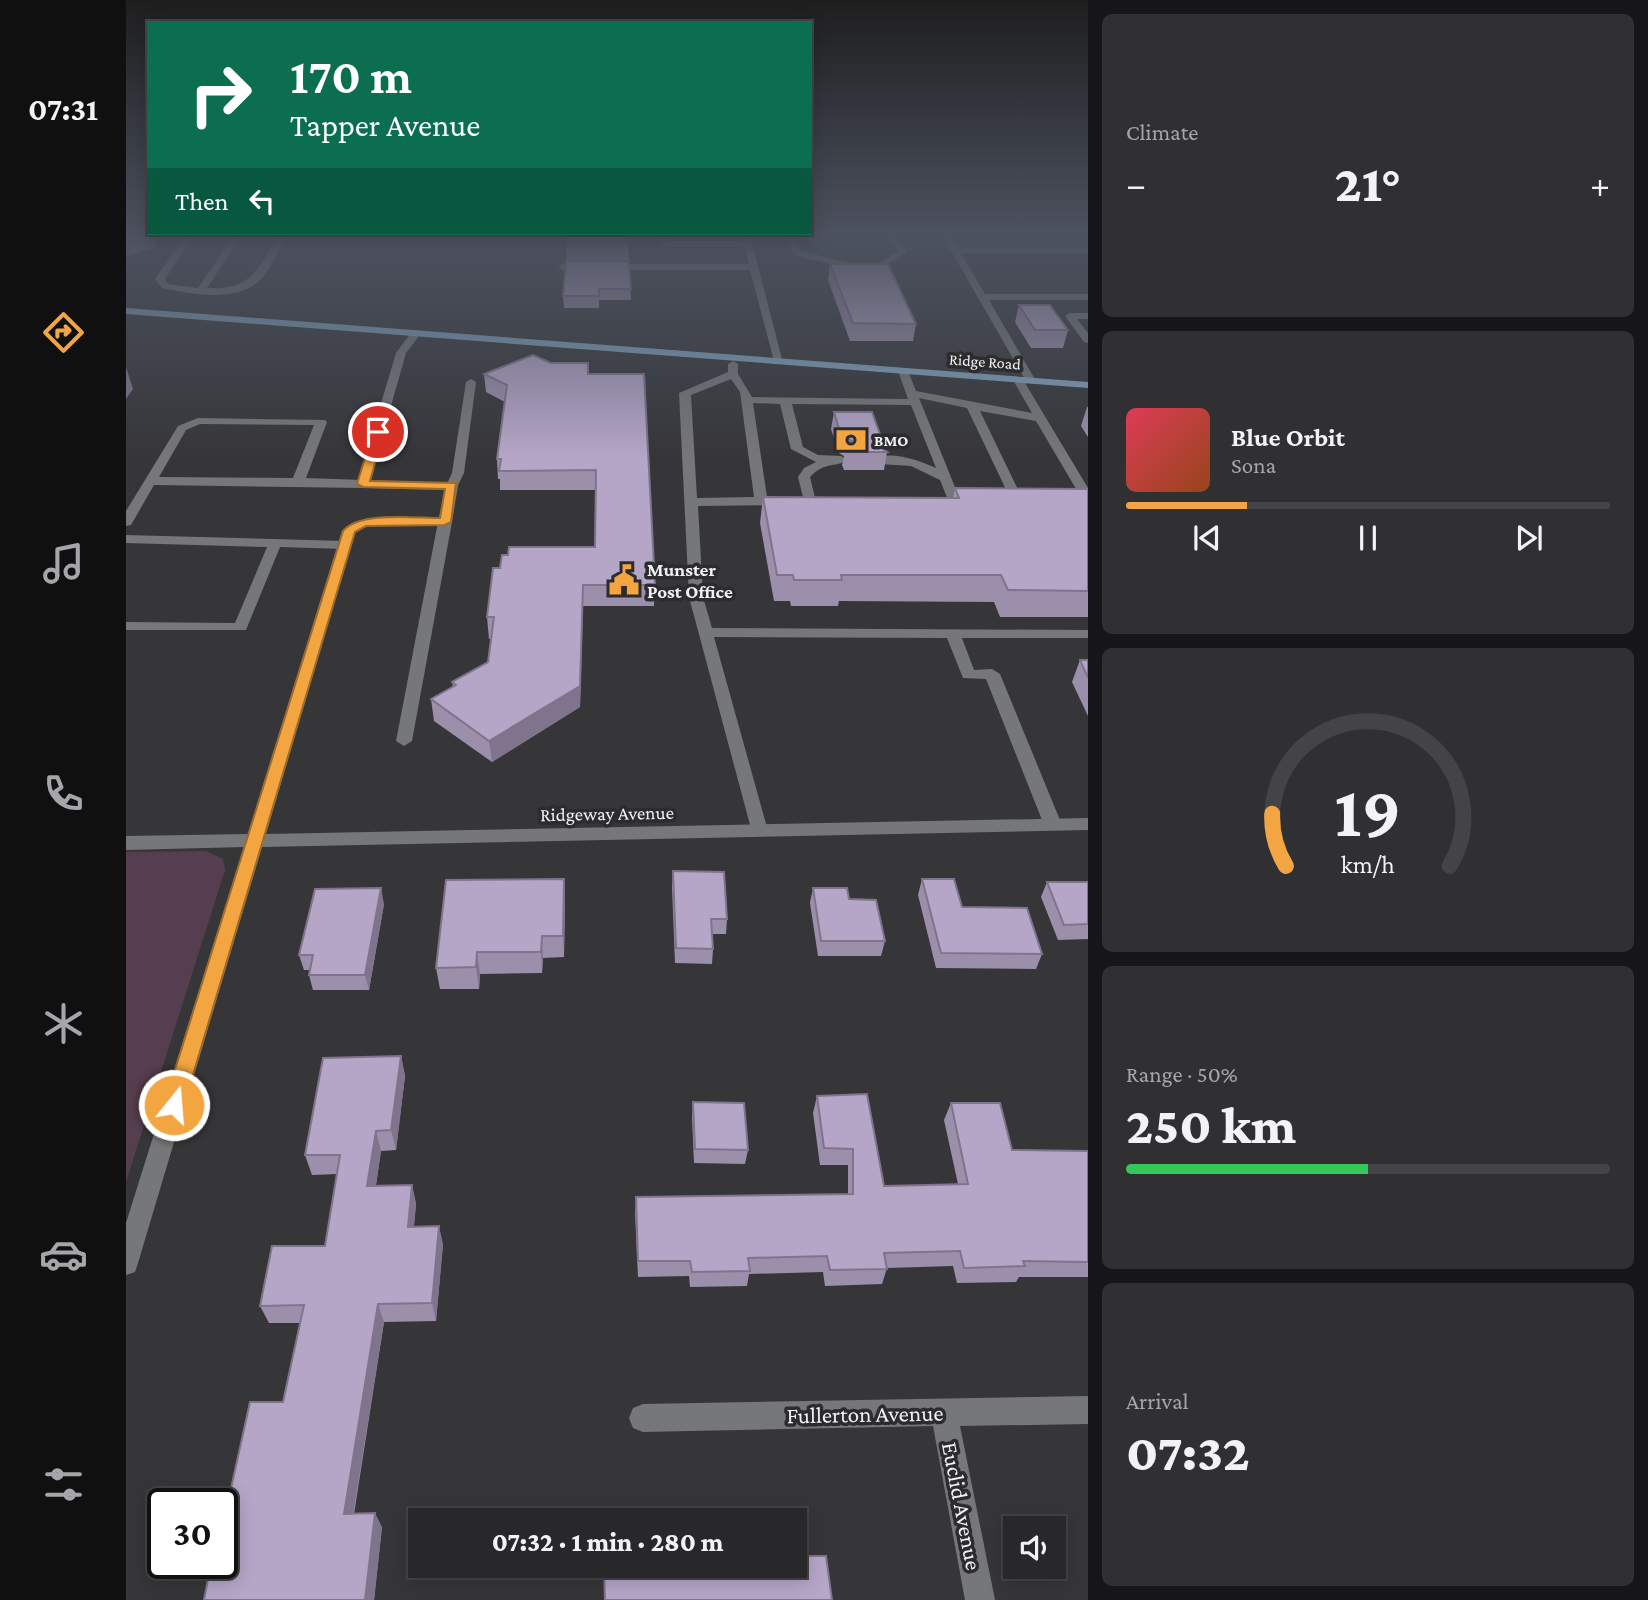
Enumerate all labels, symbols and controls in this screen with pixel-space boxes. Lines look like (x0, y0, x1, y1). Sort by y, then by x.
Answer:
icon: right (175, 49, 266, 140)
text: 170 m (290, 49, 412, 104)
text: 07:31 (28, 91, 98, 127)
text: Tapper Avenue (290, 107, 480, 143)
text: Climate (1126, 119, 1198, 145)
text: 21° (1335, 154, 1401, 212)
text: − (1126, 163, 1146, 205)
text: + (1590, 163, 1610, 205)
icon: left (243, 182, 281, 220)
text: Then (175, 187, 229, 216)
icon: directions (39, 308, 88, 357)
street label: Ridge Road (949, 351, 1022, 374)
pin (348, 402, 408, 462)
icon: arrive (359, 413, 397, 451)
bank icon: BMO (834, 423, 868, 457)
text: Blue Orbit (1231, 423, 1345, 452)
place label: BMO (874, 432, 908, 449)
text: Sona (1231, 452, 1276, 478)
icon: previous (1188, 519, 1226, 557)
icon: pause (1349, 519, 1387, 557)
icon: next (1510, 519, 1548, 557)
icon: music (39, 539, 88, 588)
place label: Munster Post Office (647, 559, 733, 602)
public building icon: Munster Post Office (607, 563, 641, 597)
icon: phone (39, 769, 88, 818)
text: 19 (1335, 771, 1401, 852)
street label: Ridgeway Avenue (540, 802, 674, 825)
text: km/h (1341, 851, 1395, 878)
icon: climate (39, 999, 88, 1048)
text: Range · 50% (1126, 1061, 1238, 1087)
position arrow (137, 1068, 211, 1142)
text: 250 km (1126, 1096, 1296, 1154)
icon: car (39, 1230, 88, 1279)
text: Arrival (1126, 1388, 1189, 1414)
street label: Fullerton Avenue (786, 1400, 944, 1428)
text: 07:32 (1126, 1423, 1250, 1481)
street label: Euclid Avenue (937, 1440, 987, 1572)
icon: filters (39, 1460, 88, 1509)
speed limit sign: 30 (147, 1488, 238, 1579)
map controls (1003, 1516, 1066, 1579)
button: sound (1003, 1516, 1066, 1579)
text: 07:32 · 1 min · 280 m (492, 1528, 723, 1557)

